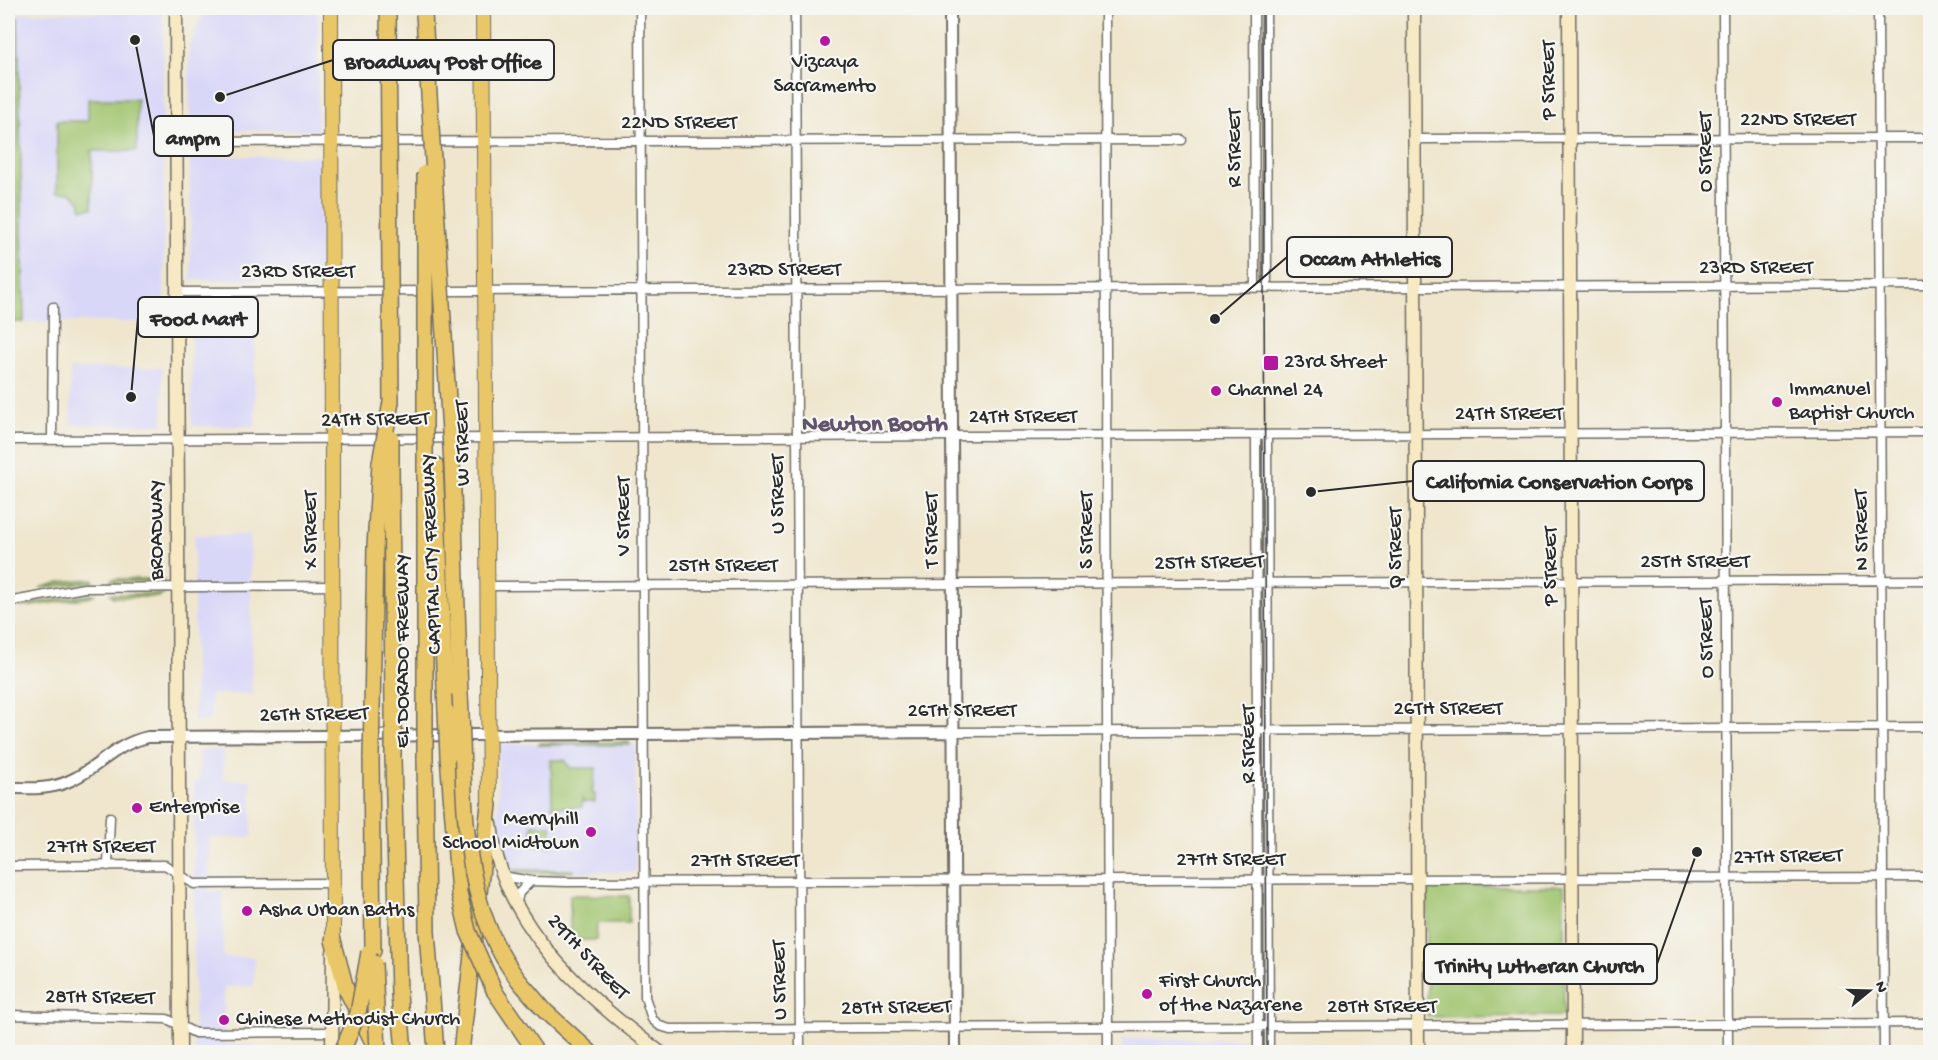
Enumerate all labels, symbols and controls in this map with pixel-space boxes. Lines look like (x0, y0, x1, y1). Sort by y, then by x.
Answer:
marker: Vizcaya Sacramento (818, 34, 832, 48)
street label: P STREET (1538, 39, 1563, 121)
callout: Broadway Post Office (333, 40, 554, 80)
text: Broadway Post Office (343, 51, 542, 77)
place label: Vizcaya Sacramento (774, 51, 877, 100)
street label: R STREET (1224, 108, 1249, 188)
street label: 22ND STREET (1740, 109, 1857, 134)
street label: O STREET (1695, 111, 1720, 192)
street label: 22ND STREET (621, 112, 738, 137)
callout: ampm (154, 116, 233, 156)
text: ampm (165, 127, 221, 153)
callout: Occam Athletics (1287, 237, 1452, 277)
text: Occam Athletics (1300, 248, 1442, 274)
street label: 23RD STREET (1699, 257, 1814, 282)
street label: 23RD STREET (727, 259, 842, 284)
street label: 23RD STREET (241, 261, 356, 286)
callout: Food Mart (138, 297, 258, 337)
text: Food Mart (149, 308, 248, 334)
place label: 23rd Street (1284, 351, 1388, 376)
marker: 23rd Street (1262, 354, 1280, 372)
place label: Immanuel Baptist Church (1788, 378, 1915, 427)
place label: Channel 24 (1228, 379, 1323, 404)
marker: Channel 24 (1209, 384, 1223, 398)
marker: Immanuel Baptist Church (1770, 395, 1784, 409)
street label: W STREET (451, 399, 477, 486)
street label: 24TH STREET (1455, 403, 1564, 428)
street label: 24TH STREET (969, 406, 1078, 431)
street label: 24TH STREET (321, 408, 430, 434)
district label: Newton Booth (802, 411, 948, 440)
street label: CAPITAL CITY FREEWAY (417, 453, 449, 655)
street label: U STREET (767, 453, 792, 534)
callout: California Conservation Corps (1413, 461, 1704, 501)
text: California Conservation Corps (1425, 471, 1694, 497)
street label: V STREET (613, 475, 638, 557)
street label: BROADWAY (146, 480, 171, 581)
street label: N STREET (1850, 488, 1876, 571)
street label: X STREET (300, 489, 325, 571)
street label: S STREET (1076, 490, 1101, 569)
street label: T STREET (921, 491, 946, 569)
street label: Q STREET (1385, 506, 1410, 589)
street label: P STREET (1540, 525, 1565, 607)
street label: 25TH STREET (1154, 551, 1265, 577)
street label: 25TH STREET (1640, 551, 1751, 576)
street label: EL DORADO FREEWAY (392, 554, 417, 748)
street label: 25TH STREET (668, 555, 779, 580)
street label: O STREET (1695, 597, 1721, 679)
street label: 26TH STREET (1393, 698, 1503, 723)
street label: 26TH STREET (907, 700, 1017, 725)
street label: 26TH STREET (259, 703, 370, 729)
street label: R STREET (1238, 704, 1263, 784)
place label: Enterprise (149, 796, 241, 821)
marker: Enterprise (130, 801, 144, 815)
place label: Merryhill School Midtown (442, 808, 579, 857)
marker: Merryhill School Midtown (584, 825, 598, 839)
street label: 27TH STREET (46, 836, 157, 861)
street label: 27TH STREET (1733, 845, 1844, 871)
street label: 27TH STREET (1176, 849, 1287, 874)
street label: 27TH STREET (690, 850, 801, 875)
place label: Asha Urban Baths (259, 899, 416, 924)
marker: Asha Urban Baths (240, 904, 254, 918)
street label: 29TH STREET (541, 910, 634, 1007)
street label: U STREET (768, 939, 794, 1020)
callout: Trinity Lutheran Church (1424, 944, 1657, 984)
text: Trinity Lutheran Church (1434, 955, 1644, 981)
north arrow (1839, 961, 1899, 1021)
place label: First Church of the Nazarene (1158, 970, 1304, 1019)
text: N (1869, 979, 1891, 996)
street label: 28TH STREET (45, 986, 156, 1012)
marker: First Church of the Nazarene (1140, 987, 1154, 1001)
street label: 28TH STREET (841, 996, 952, 1022)
street label: 28TH STREET (1327, 996, 1438, 1021)
place label: Chinese Methodist Church (236, 1008, 460, 1033)
marker: Chinese Methodist Church (217, 1013, 231, 1027)

